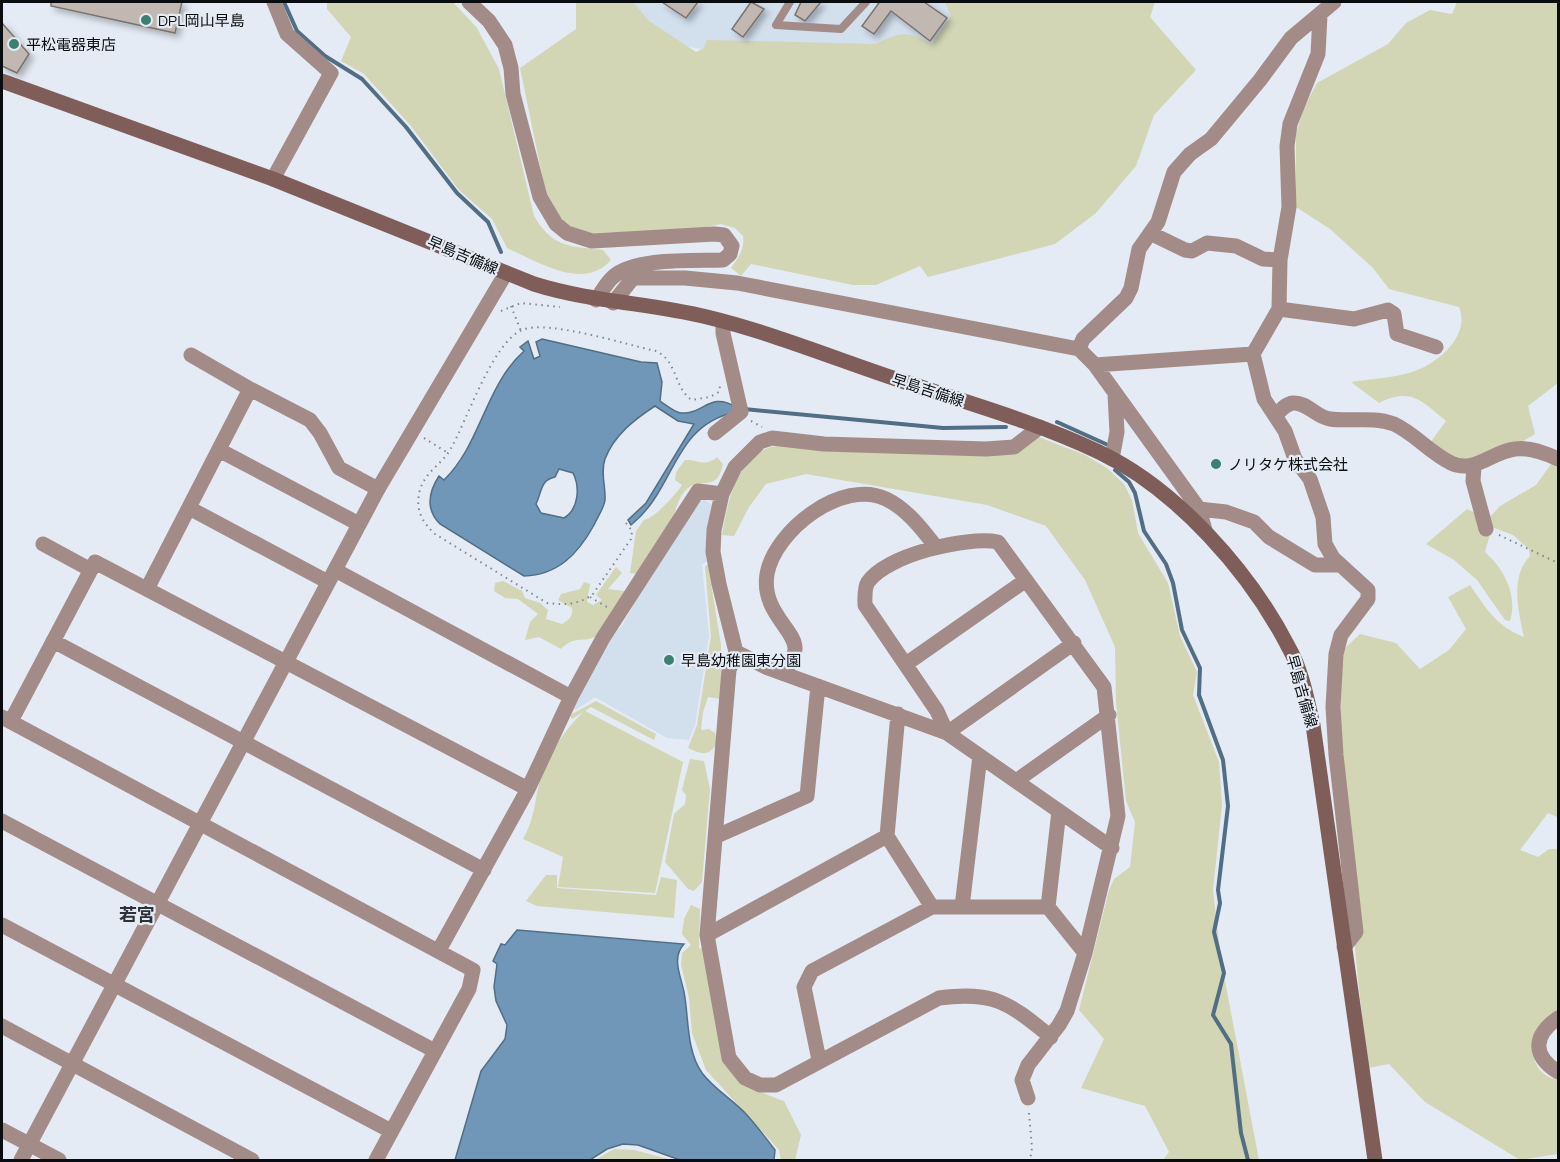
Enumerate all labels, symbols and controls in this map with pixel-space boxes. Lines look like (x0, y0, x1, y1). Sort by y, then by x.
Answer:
place label: DPL岡山早島 (158, 10, 245, 31)
marker: DPL岡山早島 (139, 13, 153, 27)
place label: 平松電器東店 (26, 34, 116, 55)
marker: 平松電器東店 (7, 37, 21, 51)
street label: 早島吉備線 (424, 231, 502, 279)
street label: 早島吉備線 (889, 368, 967, 412)
place label: ノリタケ株式会社 (1228, 454, 1348, 475)
marker: ノリタケ株式会社 (1209, 457, 1223, 471)
place label: 早島幼稚園東分園 (681, 650, 801, 671)
street label: 早島吉備線 (1282, 652, 1322, 730)
marker: 早島幼稚園東分園 (662, 653, 676, 667)
district label: 若宮 (119, 902, 155, 926)

